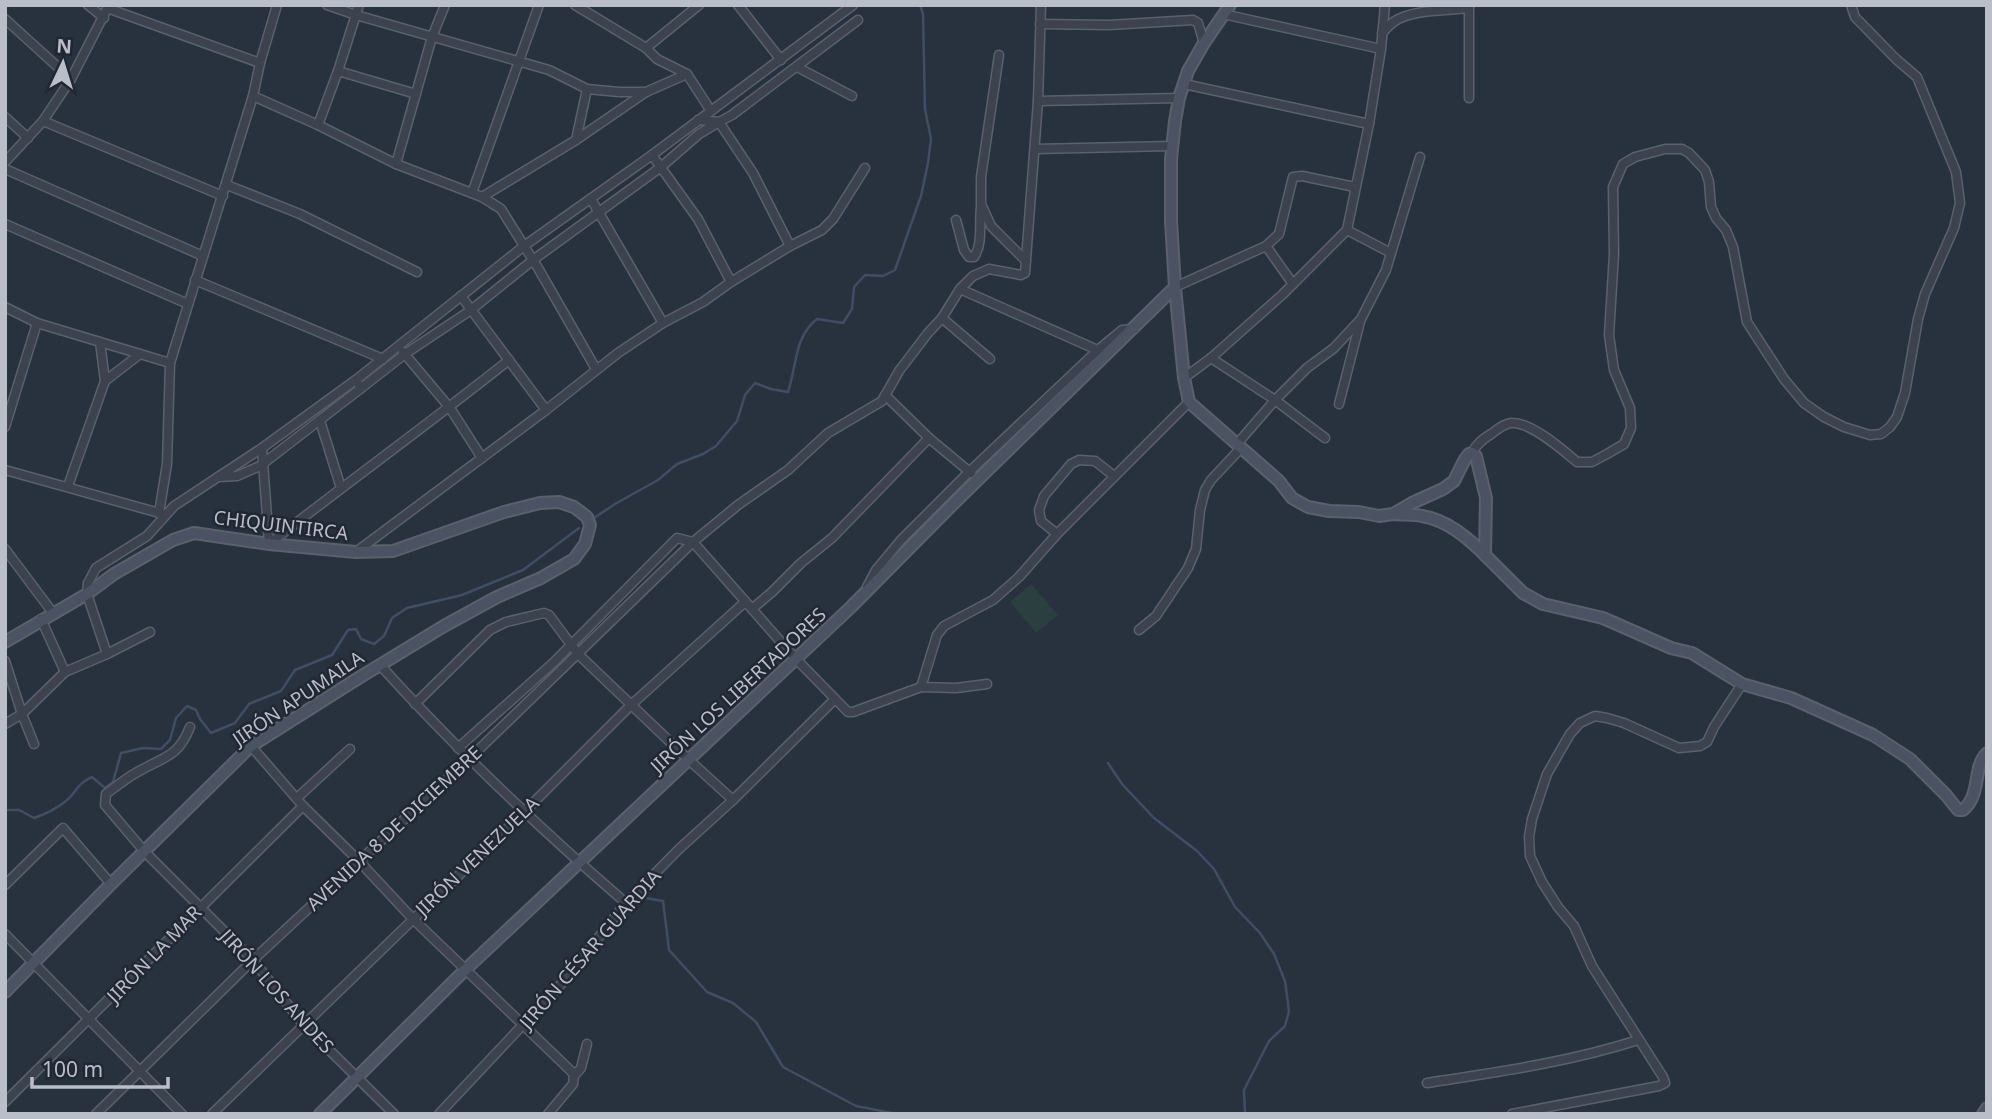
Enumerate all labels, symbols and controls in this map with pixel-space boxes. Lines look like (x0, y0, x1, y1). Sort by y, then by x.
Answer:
north arrow (28, 28, 98, 98)
text: N (56, 33, 73, 60)
street label: CHIQUINTIRCA (212, 504, 350, 546)
street label: JIRÓN LOS LIBERTADORES (643, 602, 832, 780)
street label: JIRÓN APUMAILA (226, 644, 369, 753)
street label: AVENIDA 8 DE DICIEMBRE (301, 740, 487, 916)
street label: JIRÓN VENEZUELA (408, 790, 545, 923)
street label: JIRÓN CÉSAR GUARDIA (512, 863, 667, 1036)
street label: JIRÓN LA MAR (100, 900, 207, 1010)
street label: JIRÓN LOS ANDES (213, 922, 340, 1059)
scale bar (32, 1046, 168, 1090)
text: 100 m (42, 1055, 103, 1083)

